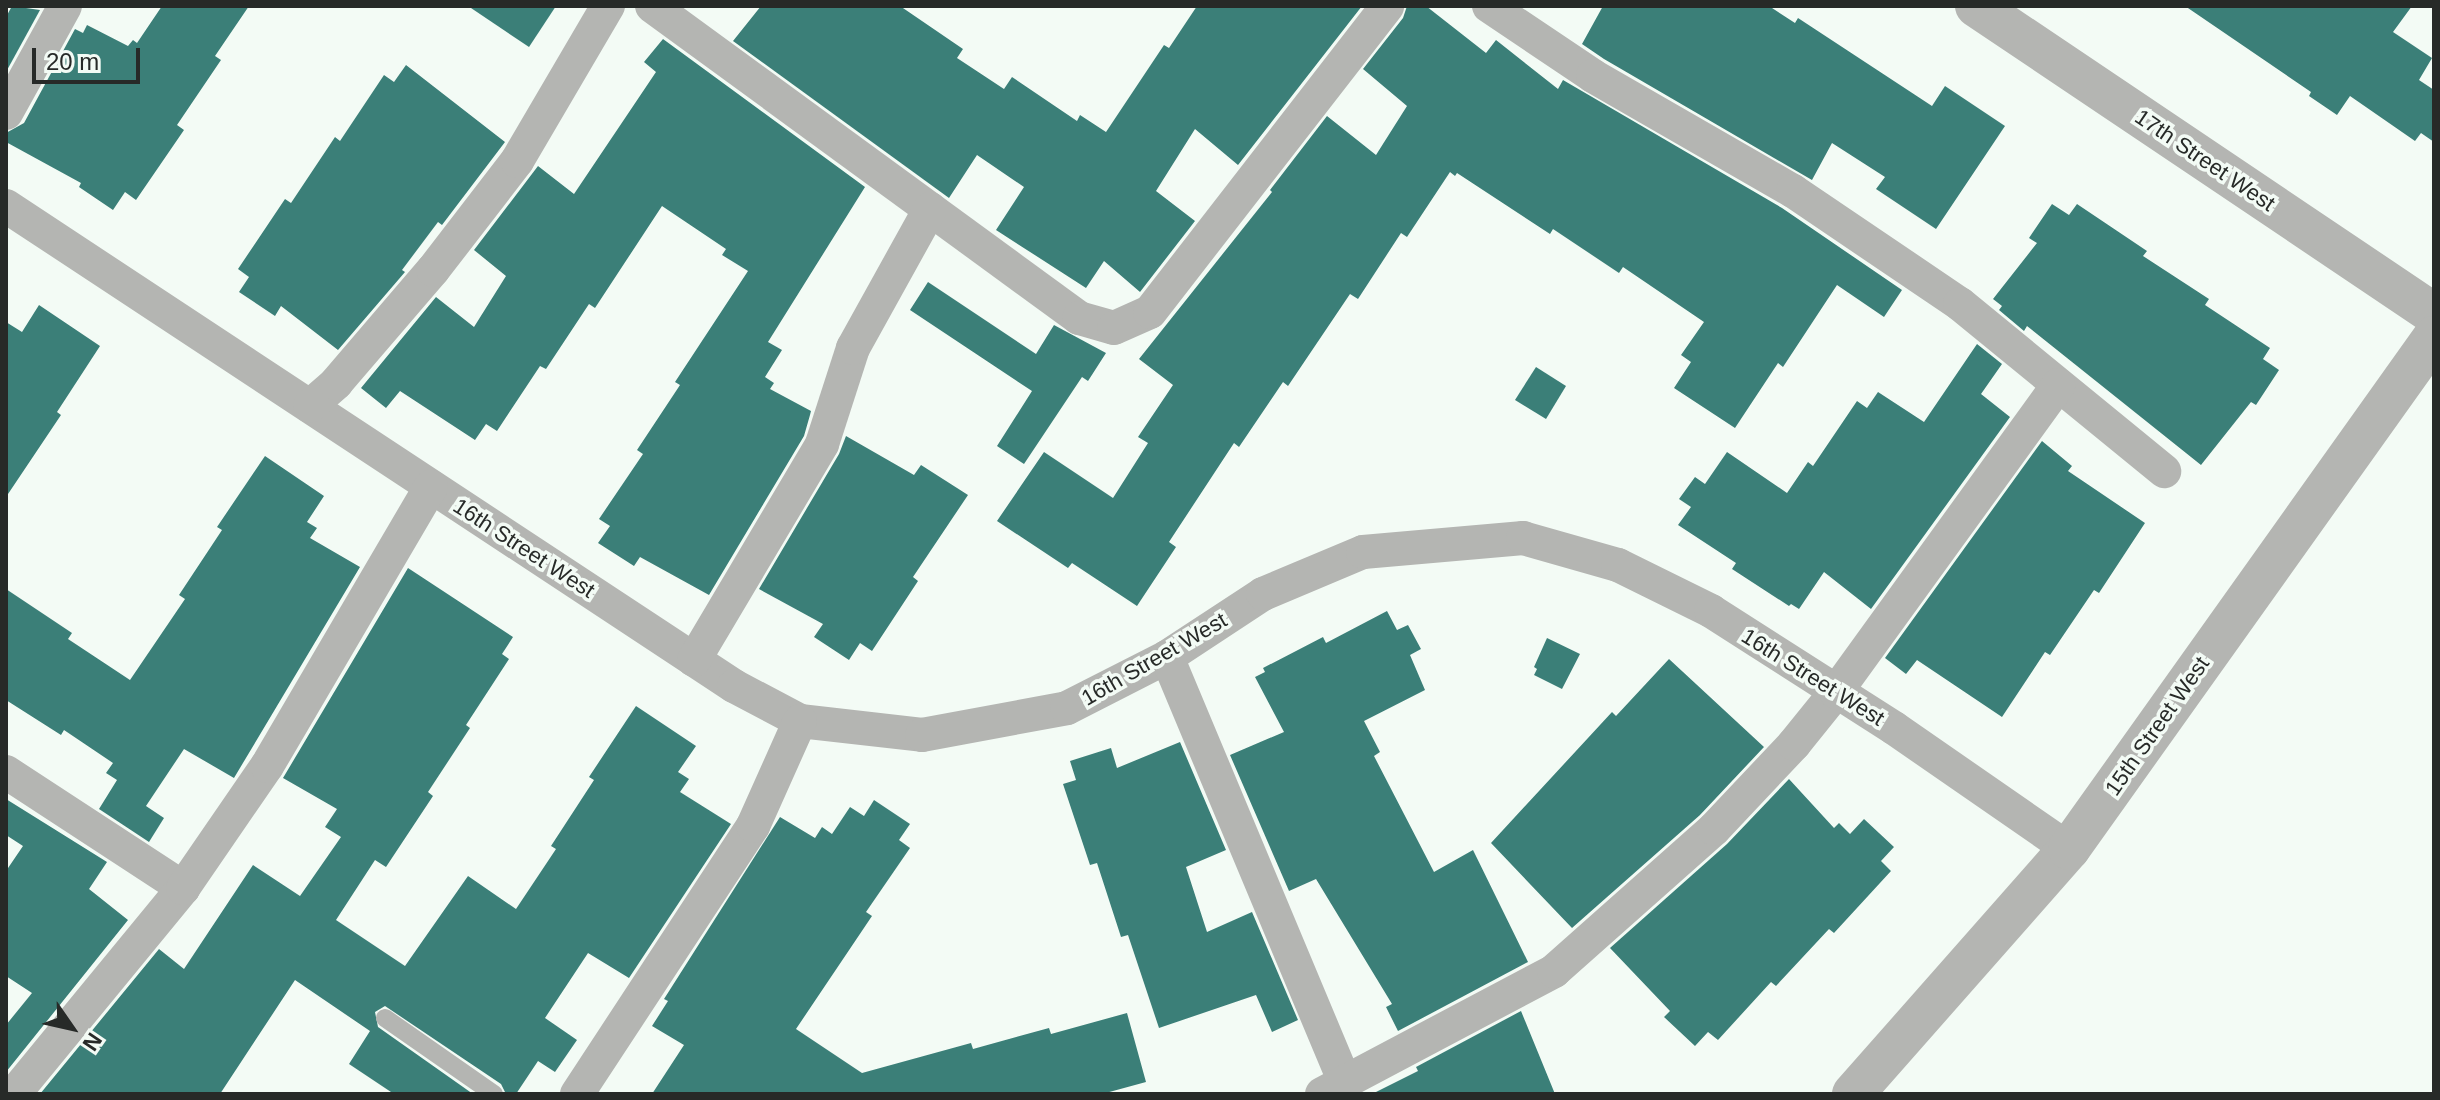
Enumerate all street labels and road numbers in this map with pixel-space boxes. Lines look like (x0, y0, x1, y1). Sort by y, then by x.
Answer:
street label: 17th Street West (2130, 103, 2280, 217)
street label: 16th Street West (448, 492, 600, 604)
street label: 16th Street West (1077, 607, 1231, 711)
street label: 16th Street West (1737, 622, 1889, 732)
street label: 15th Street West (2099, 651, 2215, 801)

